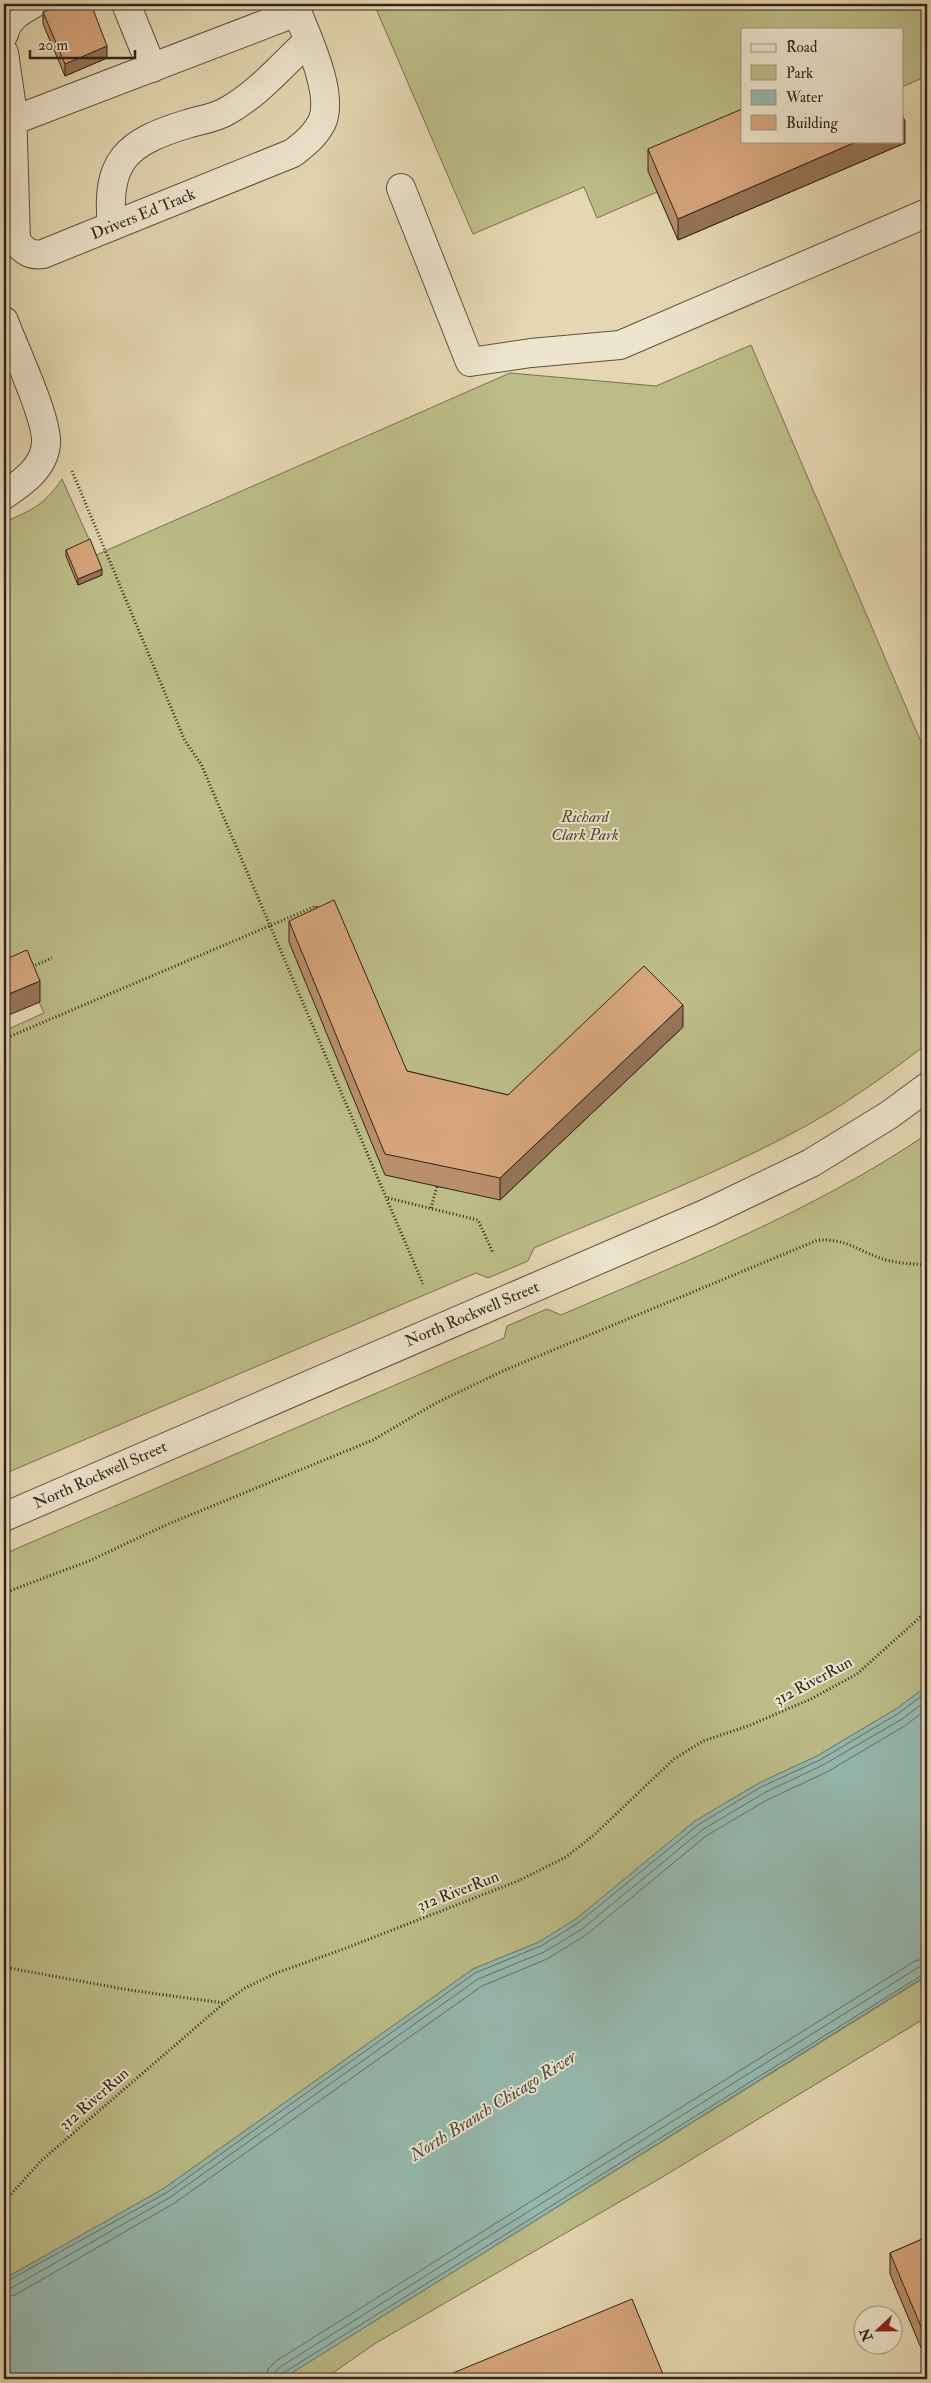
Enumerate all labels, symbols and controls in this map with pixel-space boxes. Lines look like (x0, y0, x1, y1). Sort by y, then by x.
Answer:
scale bar (30, 28, 135, 60)
legend (741, 28, 904, 142)
text: 20 m (38, 36, 68, 55)
text: Road (786, 38, 818, 57)
text: Park (786, 64, 813, 83)
text: Water (785, 88, 823, 107)
text: Building (786, 114, 838, 133)
street label: Drivers Ed Track (88, 184, 199, 244)
park label: Richard Clark Park (551, 807, 619, 845)
street label: North Rockwell Street (402, 1277, 542, 1351)
street label: North Rockwell Street (30, 1437, 170, 1513)
street label: 312 RiverRun (770, 1652, 856, 1710)
street label: 312 RiverRun (414, 1866, 502, 1916)
water label: North Branch Chicago River (405, 2045, 582, 2167)
street label: 312 RiverRun (55, 2063, 133, 2135)
north arrow (854, 2306, 904, 2356)
text: N (856, 2325, 877, 2345)

